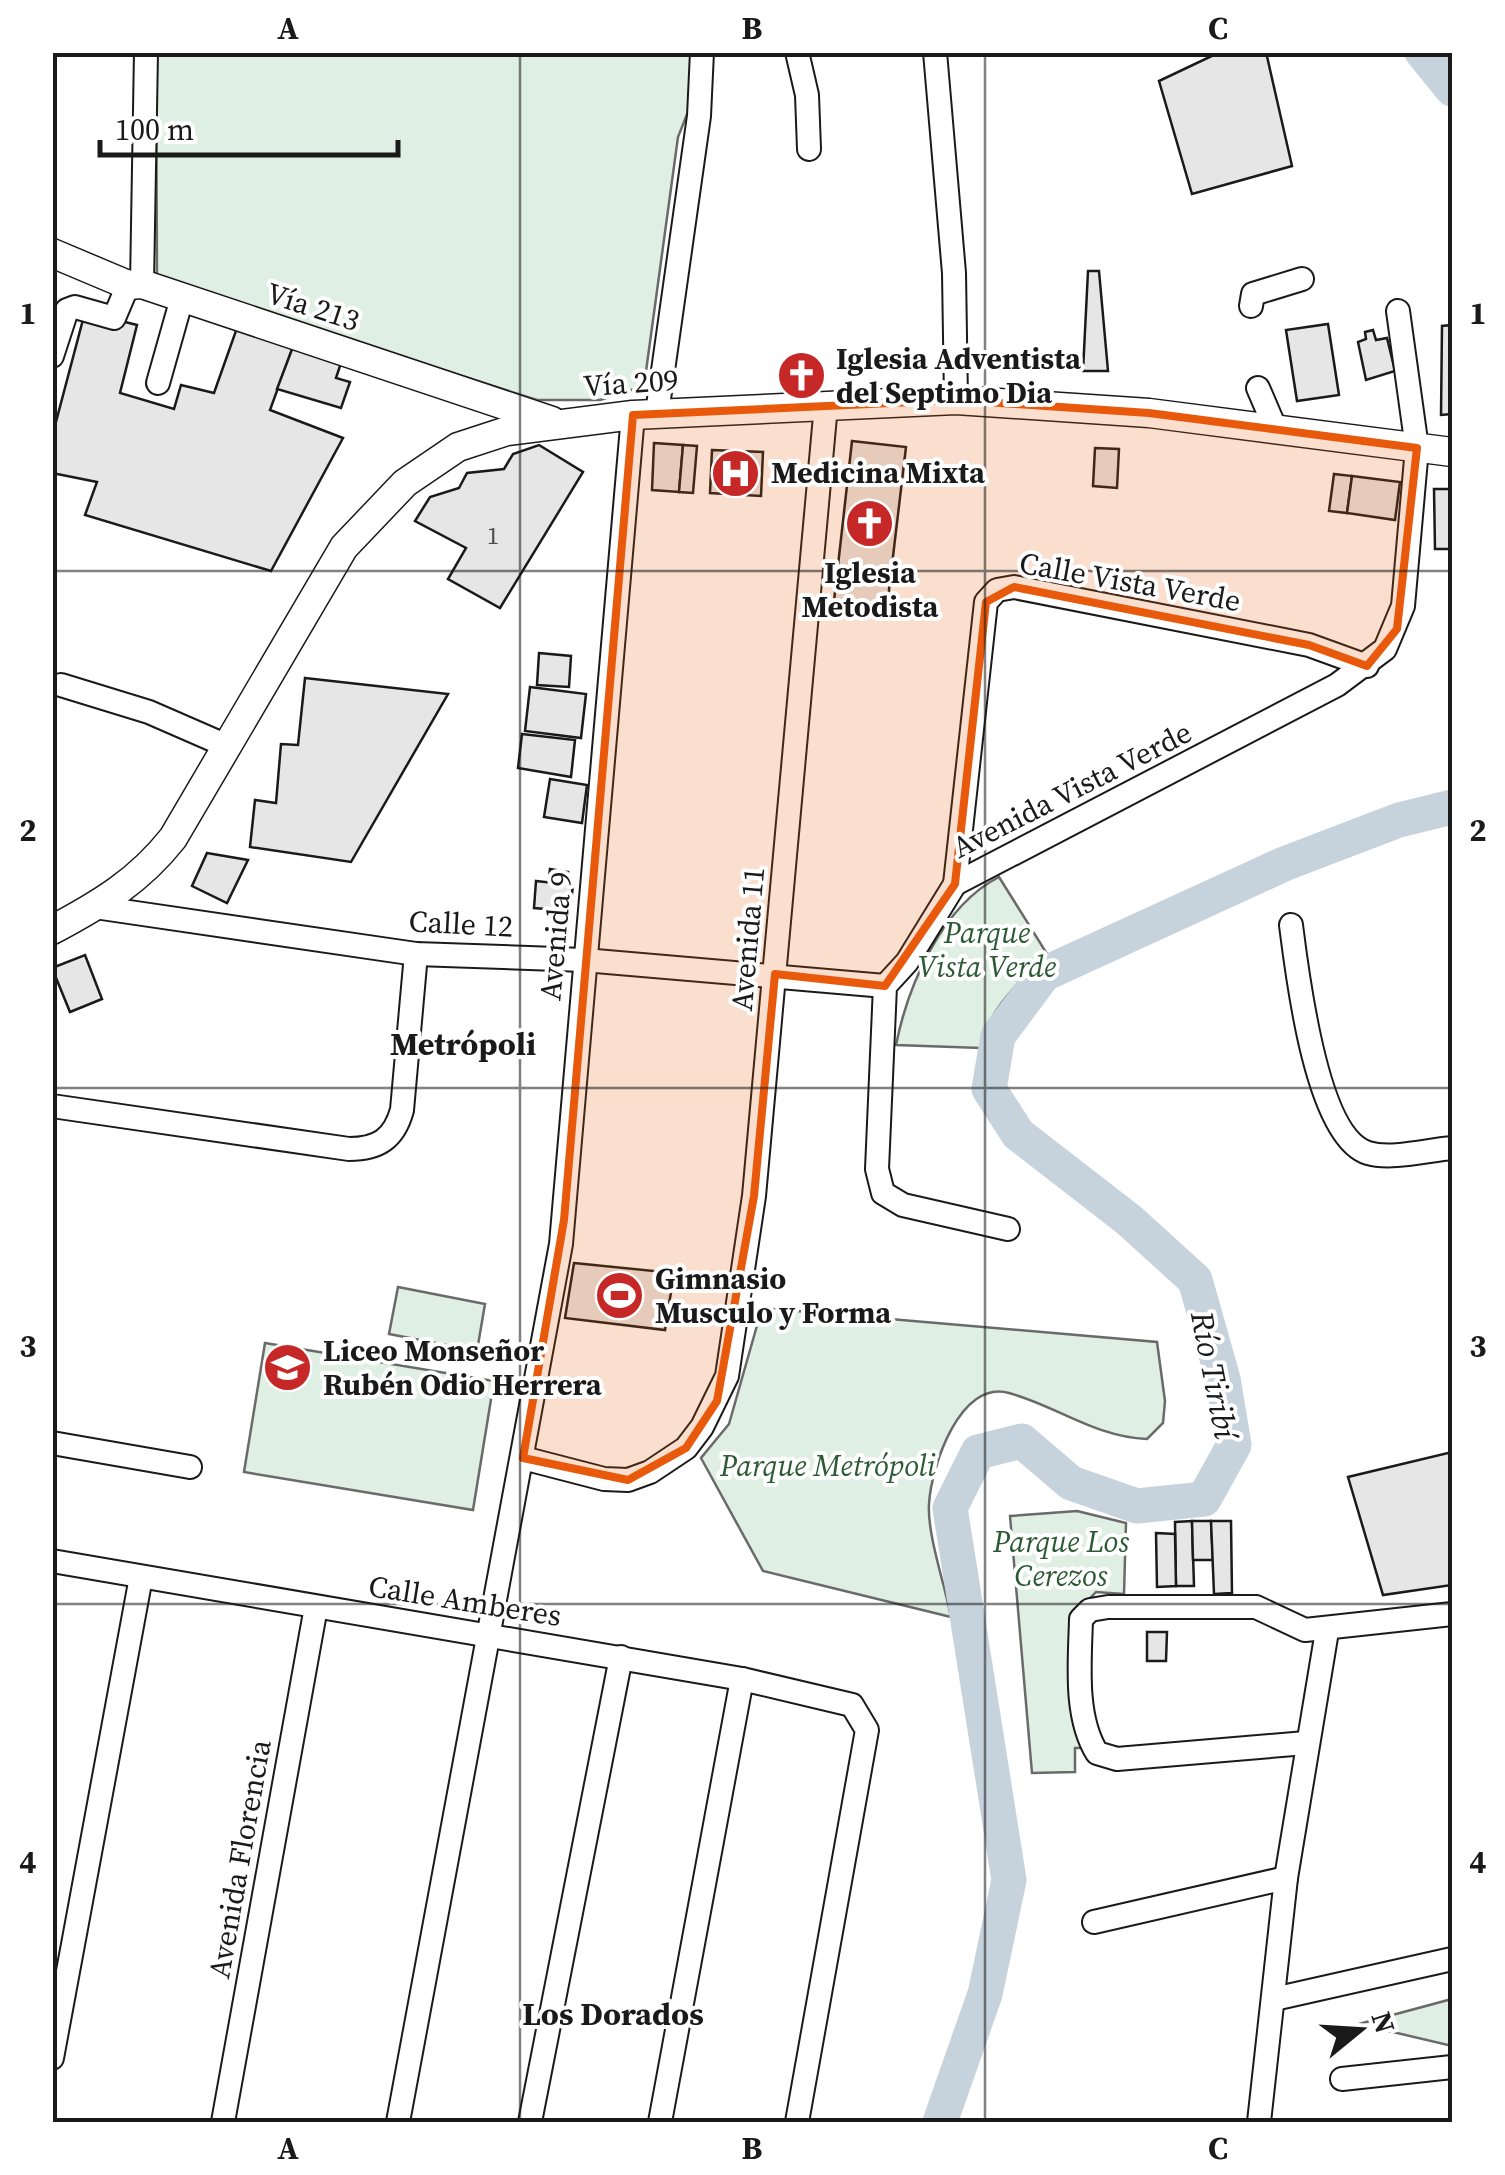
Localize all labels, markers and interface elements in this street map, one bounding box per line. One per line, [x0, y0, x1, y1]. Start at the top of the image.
text: A [277, 6, 299, 50]
text: B [742, 6, 763, 50]
text: C [1208, 6, 1228, 50]
scale bar [100, 95, 398, 157]
text: 100 m [115, 109, 194, 150]
street label: Vía 213 [261, 272, 365, 341]
text: 1 [19, 291, 37, 335]
text: 1 [1469, 291, 1487, 335]
place label: Iglesia Adventista del Septimo Dia [836, 338, 1082, 413]
church icon: Iglesia Adventista del Septimo Dia [775, 350, 827, 402]
street label: Vía 209 [582, 359, 680, 406]
hospital icon: Medicina Mixta [710, 447, 762, 499]
place label: Medicina Mixta [771, 452, 986, 493]
church icon: Iglesia Metodista [844, 498, 896, 550]
house number: 1 [487, 518, 499, 552]
street label: Calle Vista Verde [1016, 542, 1244, 621]
place label: Iglesia Metodista [801, 552, 940, 627]
street label: Avenida Vista Verde [945, 711, 1199, 868]
text: 2 [19, 808, 37, 852]
text: 2 [1469, 808, 1487, 852]
street label: Avenida 11 [721, 865, 774, 1013]
street label: Avenida 9 [529, 870, 582, 1002]
street label: Calle 12 [408, 900, 514, 947]
park label: Parque Vista Verde [918, 912, 1056, 987]
district label: Metrópoli [390, 1022, 536, 1066]
place label: Gimnasio Musculo y Forma [655, 1258, 892, 1333]
sports icon: Gimnasio Musculo y Forma [594, 1270, 646, 1322]
water label: Río Tiribí [1180, 1306, 1248, 1445]
text: 3 [19, 1324, 37, 1368]
text: 3 [1469, 1324, 1487, 1368]
place label: Liceo Monseñor Rubén Odio Herrera [323, 1330, 603, 1405]
school or university icon: Liceo Monseñor Rubén Odio Herrera [262, 1342, 314, 1394]
park label: Parque Metrópoli [719, 1445, 936, 1486]
park label: Parque Los Cerezos [992, 1521, 1129, 1596]
street label: Calle Amberes [366, 1565, 564, 1636]
street label: Avenida Florencia [198, 1736, 281, 1981]
text: 4 [19, 1840, 37, 1884]
text: 4 [1469, 1840, 1487, 1884]
north arrow [1310, 1980, 1410, 2080]
district label: Los Dorados [522, 1992, 704, 2036]
text: N [1363, 2007, 1405, 2038]
text: A [277, 2126, 299, 2170]
text: B [742, 2126, 763, 2170]
text: C [1208, 2126, 1228, 2170]

